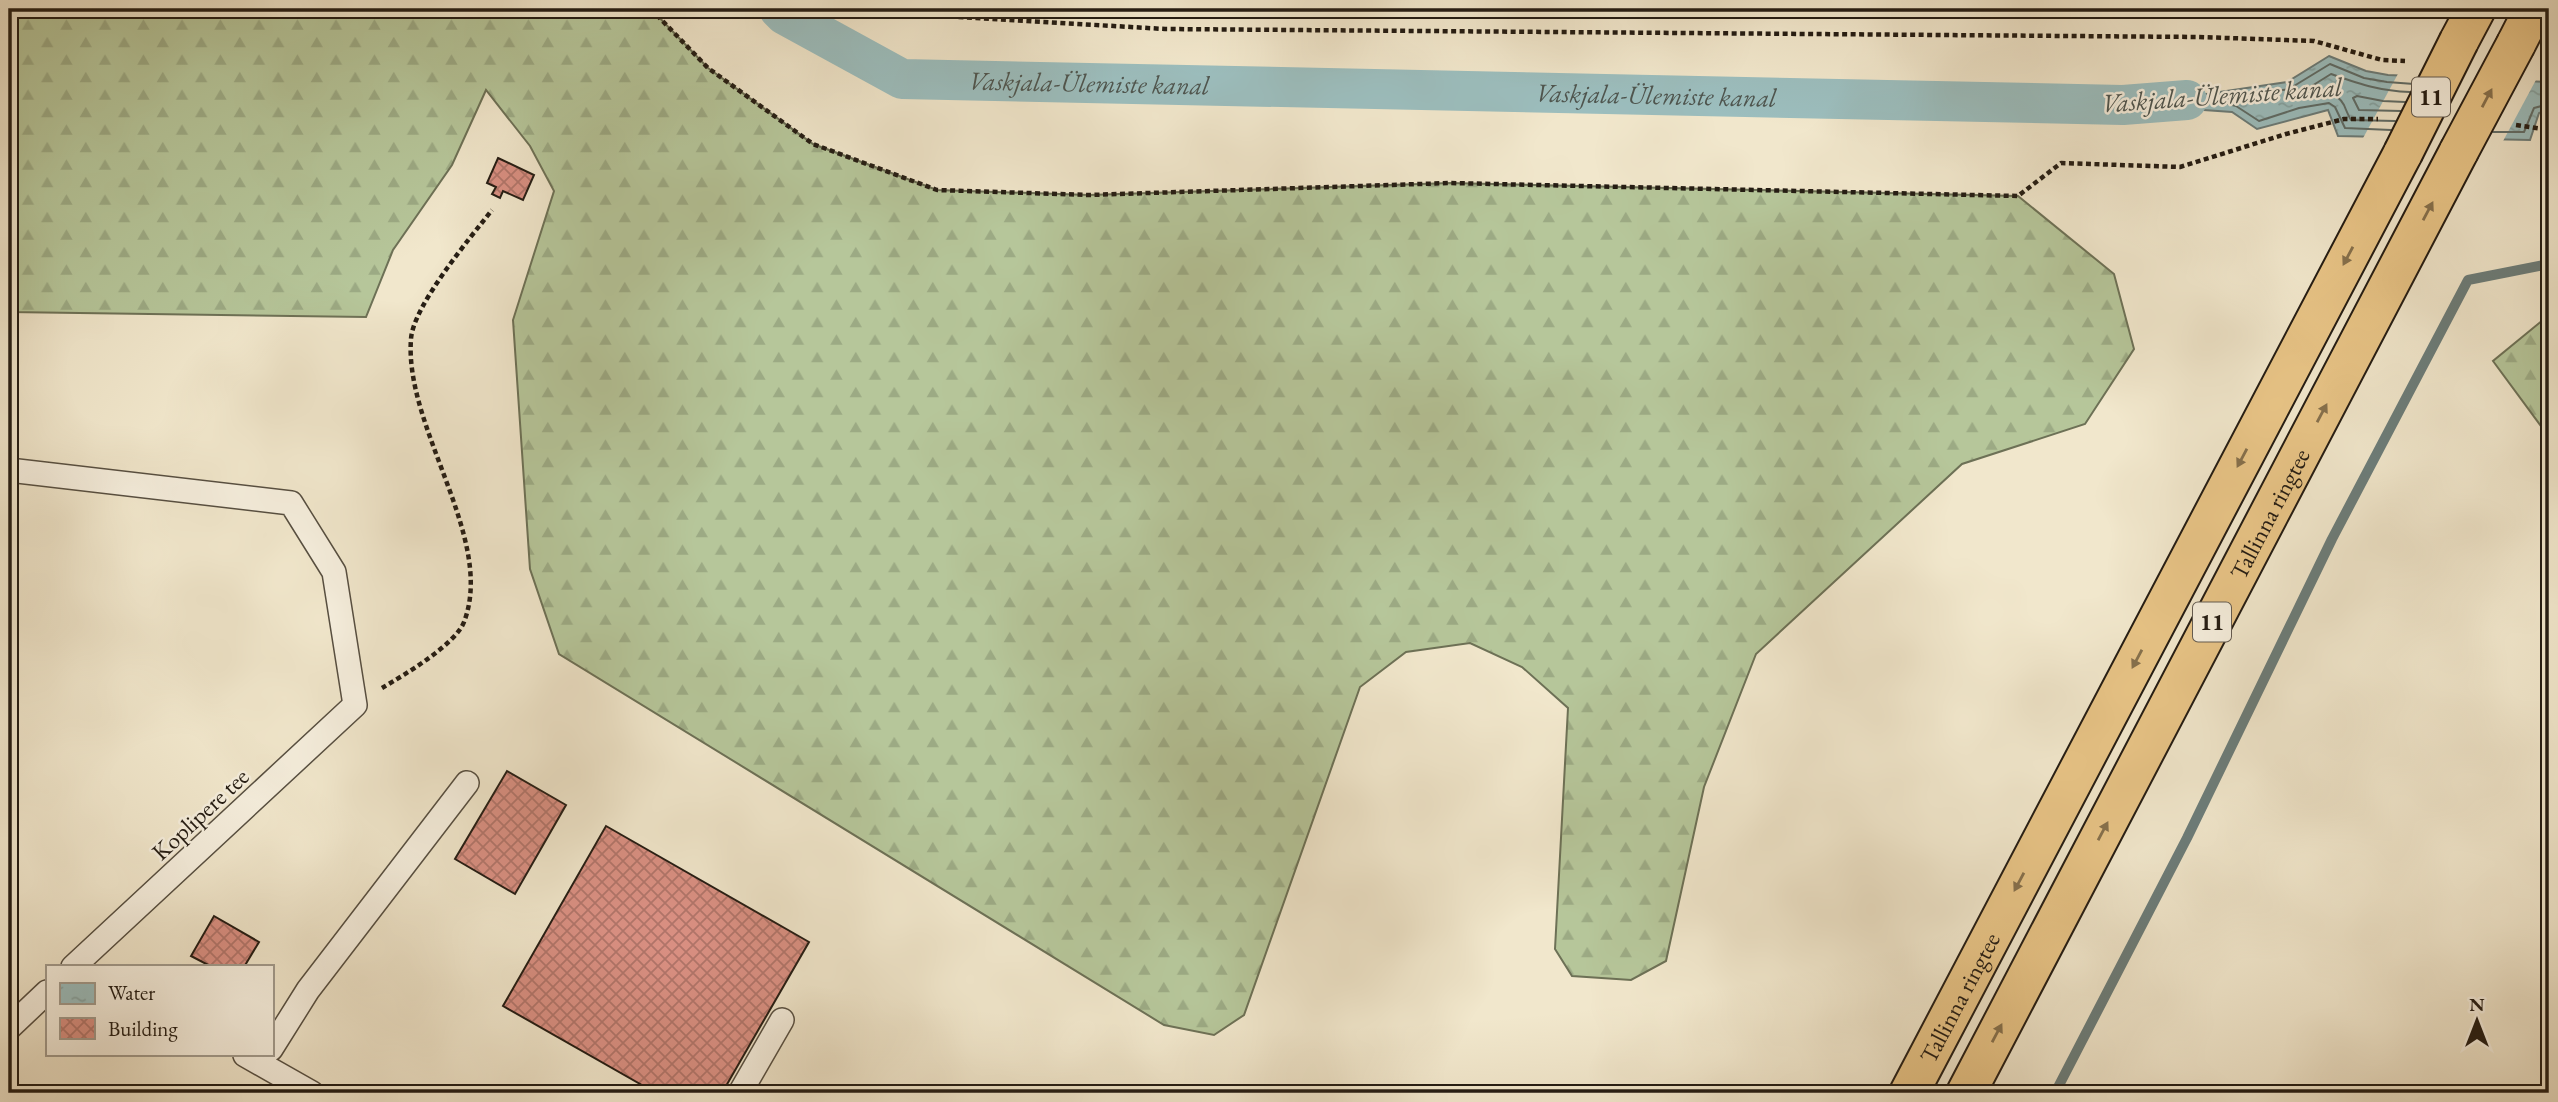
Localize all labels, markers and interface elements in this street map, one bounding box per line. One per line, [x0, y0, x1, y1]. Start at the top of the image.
water label: Vaskjala-Ülemiste kanal [968, 63, 1210, 103]
water label: Vaskjala-Ülemiste kanal [2101, 70, 2344, 120]
water label: Vaskjala-Ülemiste kanal [1535, 75, 1777, 115]
road number: 11 [2412, 78, 2450, 116]
one-way arrow [2481, 87, 2493, 107]
one-way arrow [2422, 201, 2433, 221]
one-way arrow [2343, 247, 2355, 267]
one-way arrow [2316, 403, 2328, 423]
street label: Tallinna ringtee [2222, 443, 2316, 584]
one-way arrow [2237, 448, 2248, 468]
road number: 11 [2193, 602, 2231, 642]
one-way arrow [2131, 649, 2142, 669]
street label: Koplipere tee [145, 761, 255, 867]
one-way arrow [2097, 821, 2109, 841]
one-way arrow [2014, 872, 2025, 892]
street label: Tallinna ringtee [1912, 927, 2006, 1068]
legend [46, 965, 273, 1056]
text: Water [108, 979, 155, 1006]
north arrow [2442, 986, 2512, 1056]
text: N [2469, 992, 2485, 1017]
text: Building [108, 1015, 178, 1042]
one-way arrow [1992, 1023, 2003, 1043]

